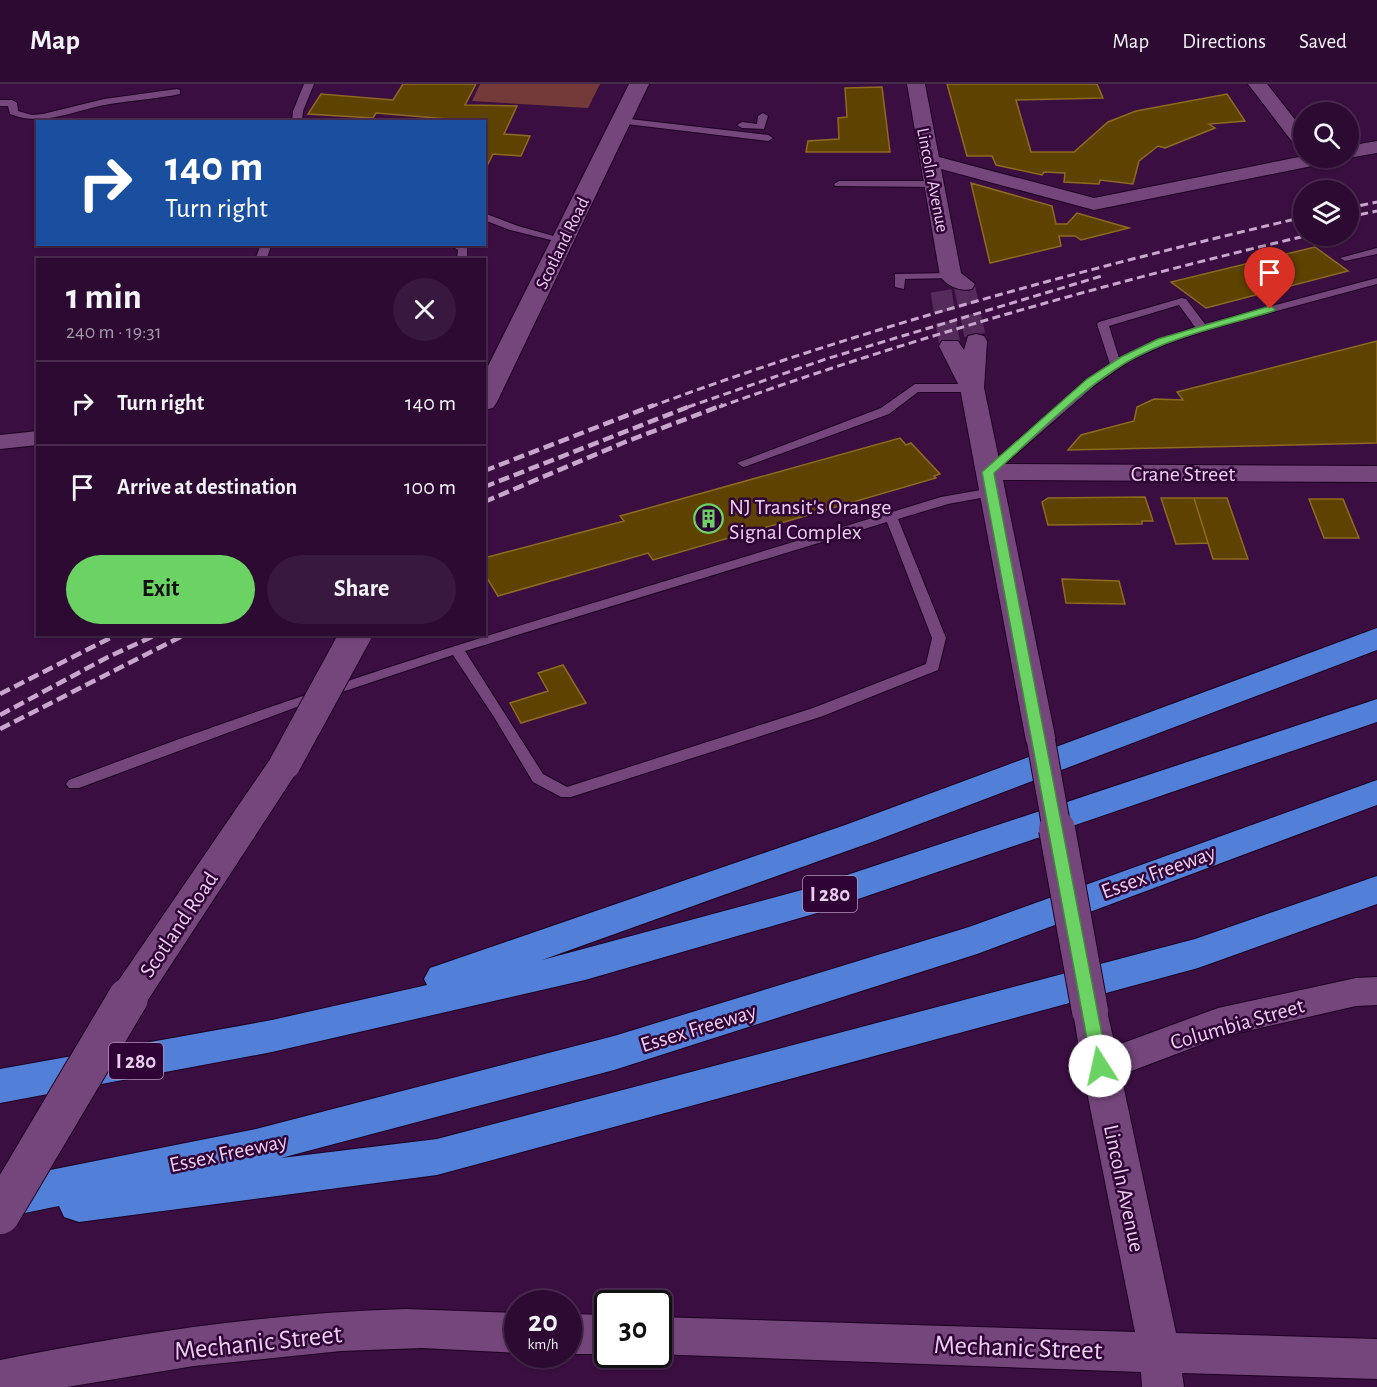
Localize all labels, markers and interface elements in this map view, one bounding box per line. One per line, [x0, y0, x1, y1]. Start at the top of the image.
text: Map [30, 27, 80, 55]
text: Map [1113, 31, 1149, 52]
text: Directions [1182, 31, 1266, 52]
text: Saved [1299, 31, 1347, 52]
map controls [1293, 102, 1359, 246]
button: search [1293, 102, 1359, 168]
street label: Lincoln Avenue [913, 126, 951, 234]
icon: right [66, 144, 144, 222]
text: 140 m [165, 146, 263, 188]
button: layers [1293, 180, 1359, 246]
text: Turn right [165, 195, 268, 222]
street label: Scotland Road [533, 195, 593, 292]
pin [1244, 247, 1295, 309]
icon: arrive [1253, 256, 1286, 289]
button: close [393, 278, 456, 341]
text: 1 min [66, 279, 142, 315]
text: 240 m · 19:31 [66, 322, 162, 342]
icon: right [66, 387, 99, 420]
text: Turn right [117, 392, 204, 414]
text: 140 m [405, 392, 456, 414]
street label: Crane Street [1131, 463, 1235, 485]
icon: arrive [66, 471, 99, 504]
text: Arrive at destination [117, 476, 297, 498]
text: 100 m [404, 476, 456, 498]
place label: NJ Transit's Orange Signal Complex [729, 496, 891, 543]
building icon: NJ Transit's Orange Signal Complex [692, 503, 724, 535]
button: Exit [66, 555, 255, 624]
button: Share [267, 555, 456, 624]
street label: Essex Freeway [1098, 841, 1219, 903]
street label: Scotland Road [136, 868, 222, 981]
road number: I 280 [803, 876, 857, 912]
street label: Columbia Street [1168, 994, 1307, 1054]
street label: Essex Freeway [638, 1000, 760, 1056]
position arrow [1068, 1034, 1132, 1098]
road number: I 280 [109, 1043, 163, 1079]
street label: Lincoln Avenue [1100, 1123, 1148, 1254]
street label: Essex Freeway [167, 1130, 290, 1176]
speed limit sign: 30 [594, 1290, 672, 1368]
text: 20 [528, 1307, 558, 1337]
street label: Mechanic Street [173, 1320, 344, 1365]
street label: Mechanic Street [933, 1331, 1103, 1364]
text: km/h [528, 1337, 558, 1352]

